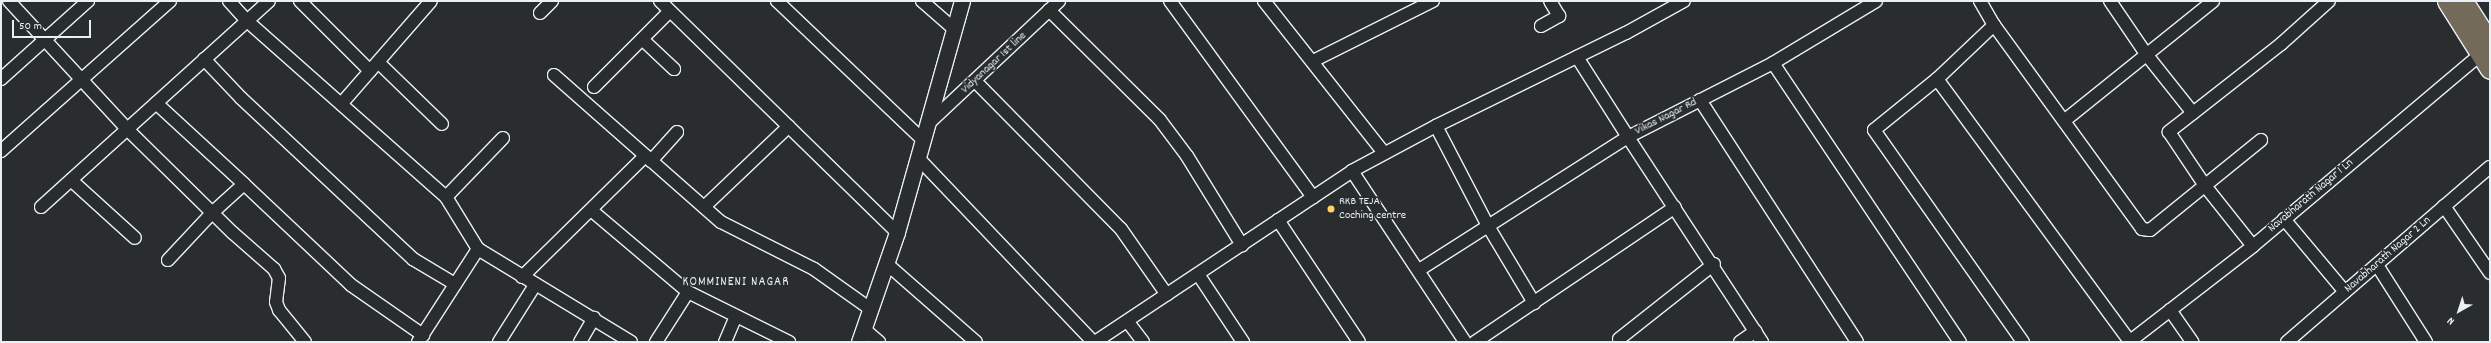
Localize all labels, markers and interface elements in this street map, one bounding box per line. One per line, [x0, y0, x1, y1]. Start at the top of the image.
scale bar [14, 12, 93, 38]
text: 50 m [19, 18, 42, 35]
street label: Vidyanagar 1st line [958, 29, 1030, 97]
street label: Vikas Nagar Rd [1633, 95, 1699, 139]
street label: Navabharath Nagar 1 Ln [2265, 156, 2357, 236]
place label: RKB TEJA Coching centre [1339, 195, 1406, 223]
marker: RKB TEJA Coching centre [1326, 204, 1336, 214]
street label: Navabharath Nagar 2 Ln [2342, 214, 2434, 296]
district label: KOMMINENI NAGAR [682, 275, 790, 291]
north arrow [2439, 291, 2479, 331]
text: N [2444, 312, 2459, 328]

